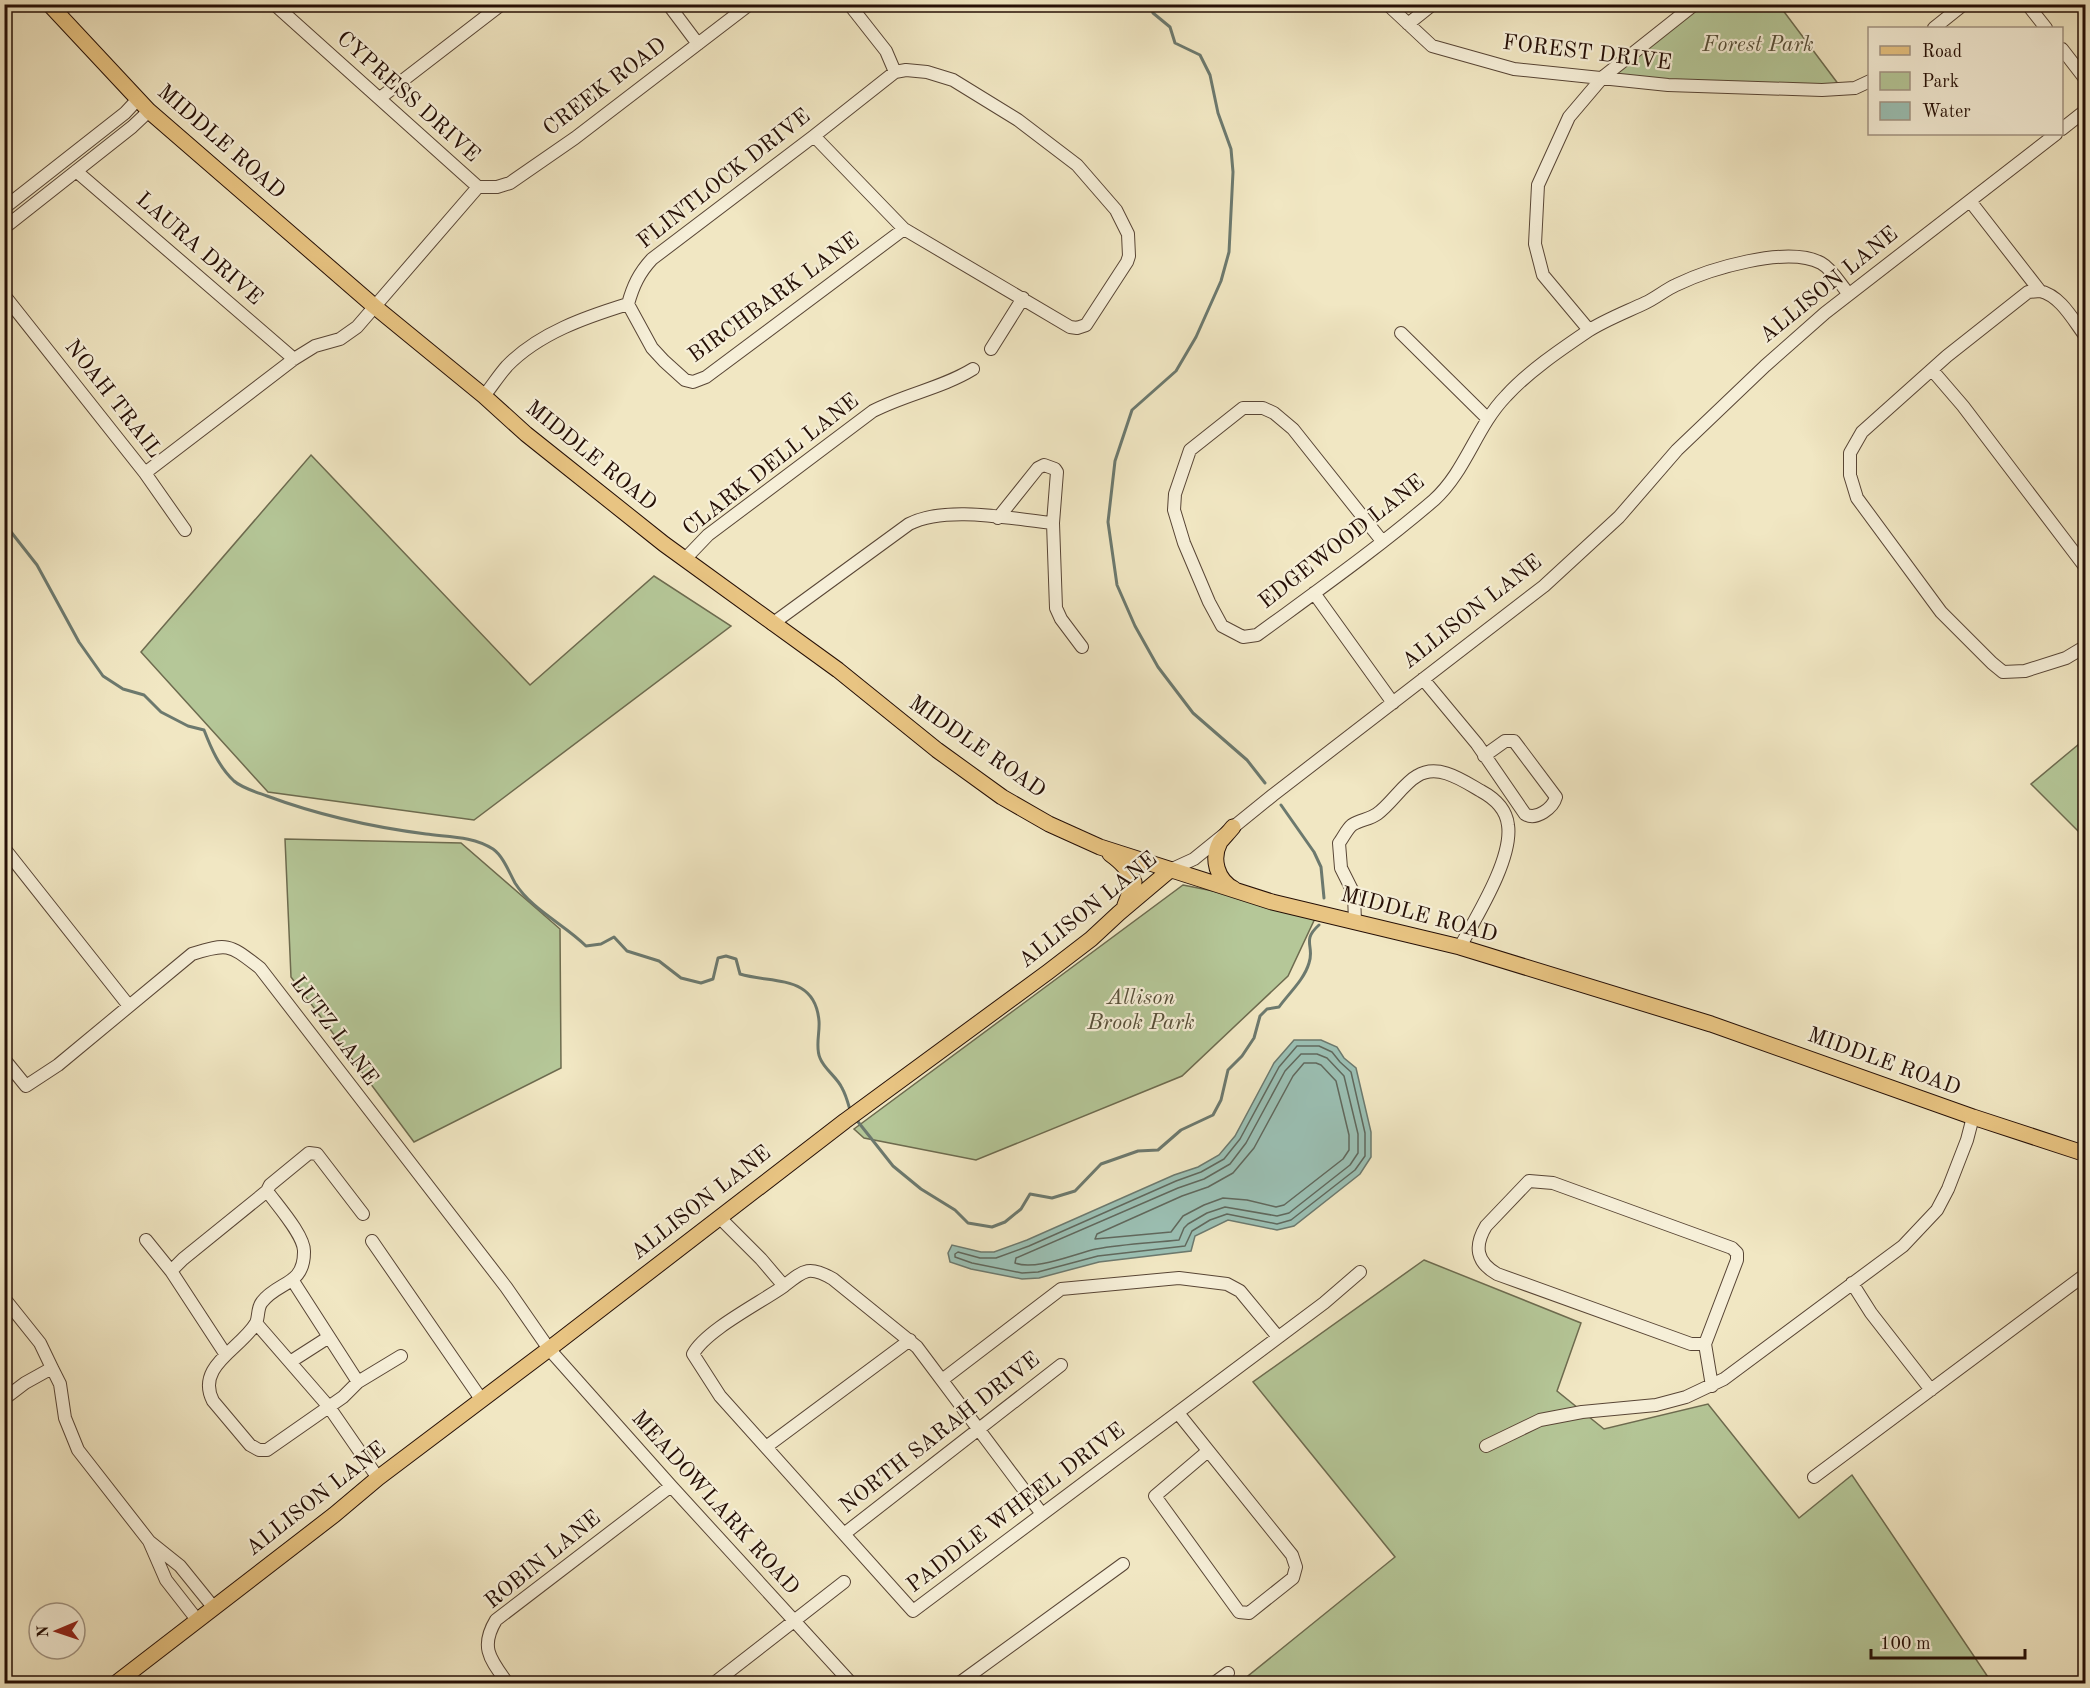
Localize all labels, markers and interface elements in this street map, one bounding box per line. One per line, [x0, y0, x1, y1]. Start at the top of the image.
street label: CYPRESS DRIVE [332, 27, 484, 167]
legend [1868, 27, 2063, 135]
street label: FOREST DRIVE [1501, 32, 1673, 74]
street label: CREEK ROAD [539, 34, 671, 140]
park label: Forest Park [1701, 34, 1814, 56]
text: Road [1922, 43, 1962, 61]
text: Park [1922, 73, 1959, 91]
street label: MIDDLE ROAD [153, 81, 289, 203]
text: Water [1922, 103, 1971, 121]
street label: FLINTLOCK DRIVE [634, 105, 814, 253]
street label: LAURA DRIVE [132, 188, 266, 310]
street label: ALLISON LANE [1756, 223, 1902, 347]
street label: BIRCHBARK LANE [685, 229, 863, 367]
street label: NOAH TRAIL [60, 336, 166, 462]
street label: CLARK DELL LANE [679, 390, 863, 540]
street label: MIDDLE ROAD [521, 397, 661, 515]
street label: EDGEWOOD LANE [1255, 471, 1429, 613]
street label: ALLISON LANE [1398, 551, 1546, 673]
street label: MIDDLE ROAD [905, 692, 1049, 802]
street label: ALLISON LANE [1015, 848, 1161, 972]
street label: MIDDLE ROAD [1338, 883, 1500, 947]
street label: LUTZ LANE [286, 972, 382, 1090]
park label: Allison Brook Park [1086, 987, 1195, 1034]
street label: MIDDLE ROAD [1804, 1024, 1964, 1100]
street label: ALLISON LANE [627, 1142, 775, 1264]
street label: NORTH SARAH DRIVE [836, 1348, 1044, 1518]
street label: MEADOWLARK ROAD [627, 1407, 803, 1599]
street label: PADDLE WHEEL DRIVE [903, 1419, 1129, 1597]
street label: ALLISON LANE [242, 1438, 390, 1560]
street label: ROBIN LANE [481, 1507, 605, 1613]
north arrow [27, 1601, 87, 1661]
scale bar [1871, 1622, 2026, 1660]
text: N [36, 1624, 52, 1638]
text: 100 m [1880, 1635, 1931, 1653]

